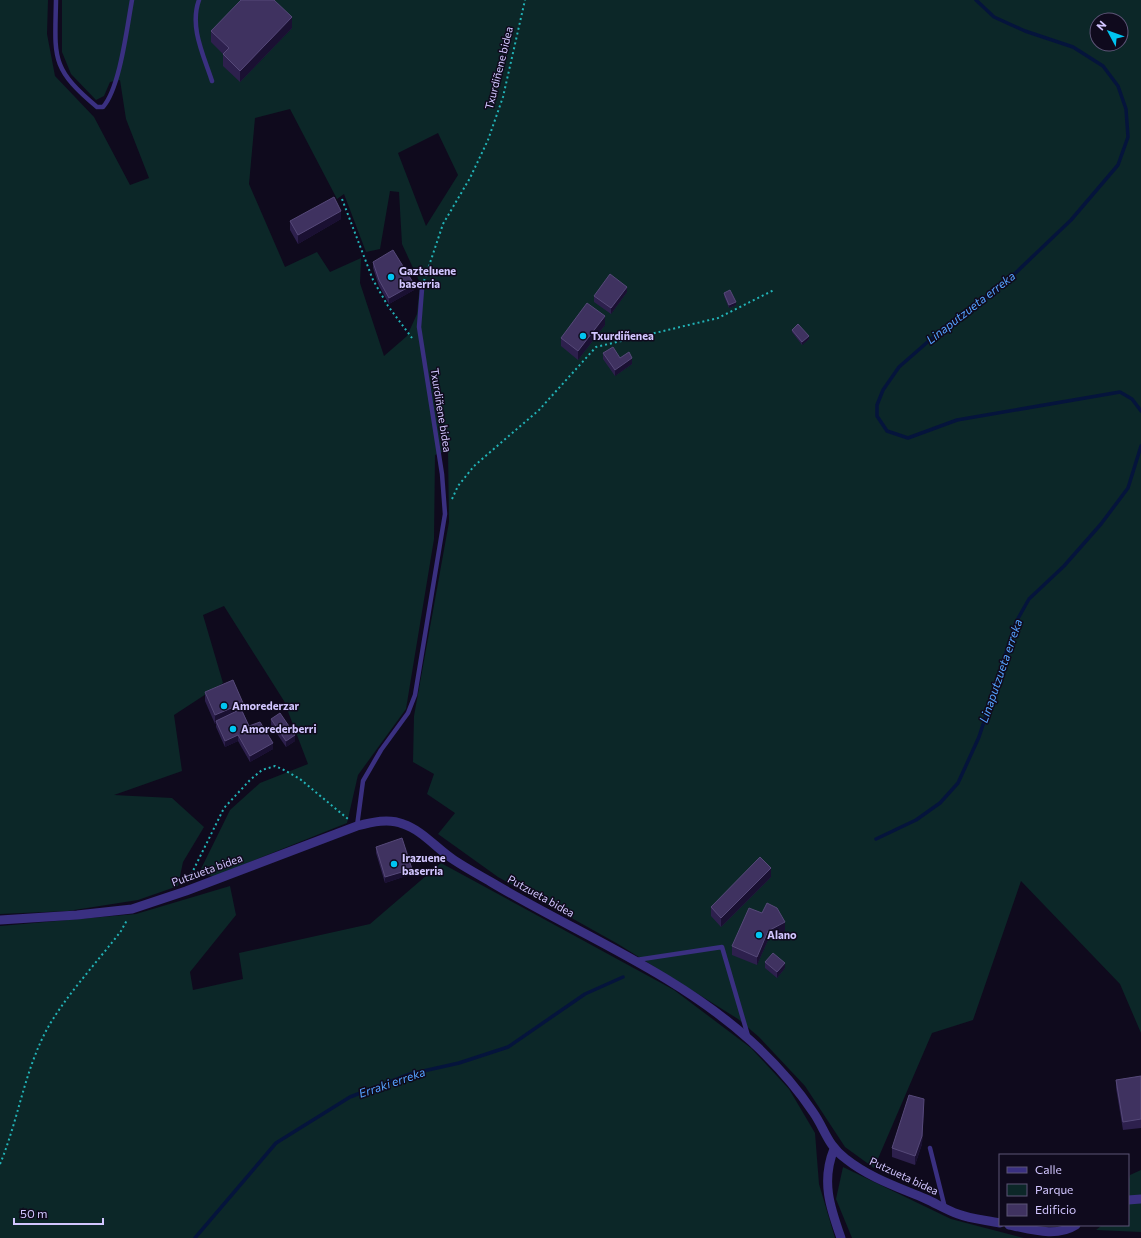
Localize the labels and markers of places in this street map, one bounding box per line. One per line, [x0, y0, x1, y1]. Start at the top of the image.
place label: Gazteluene baserria [399, 264, 456, 290]
marker: Gazteluene baserria [386, 272, 396, 282]
place label: Txurdiñenea [591, 329, 654, 342]
marker: Txurdiñenea [578, 331, 588, 341]
place label: Amorederzar [232, 699, 299, 712]
marker: Amorederzar [219, 701, 229, 711]
place label: Amorederberri [241, 722, 316, 735]
marker: Amorederberri [228, 724, 238, 734]
place label: Irazuene baserria [402, 851, 446, 877]
marker: Irazuene baserria [389, 859, 399, 869]
place label: Alano [767, 928, 797, 941]
marker: Alano [754, 930, 764, 940]

